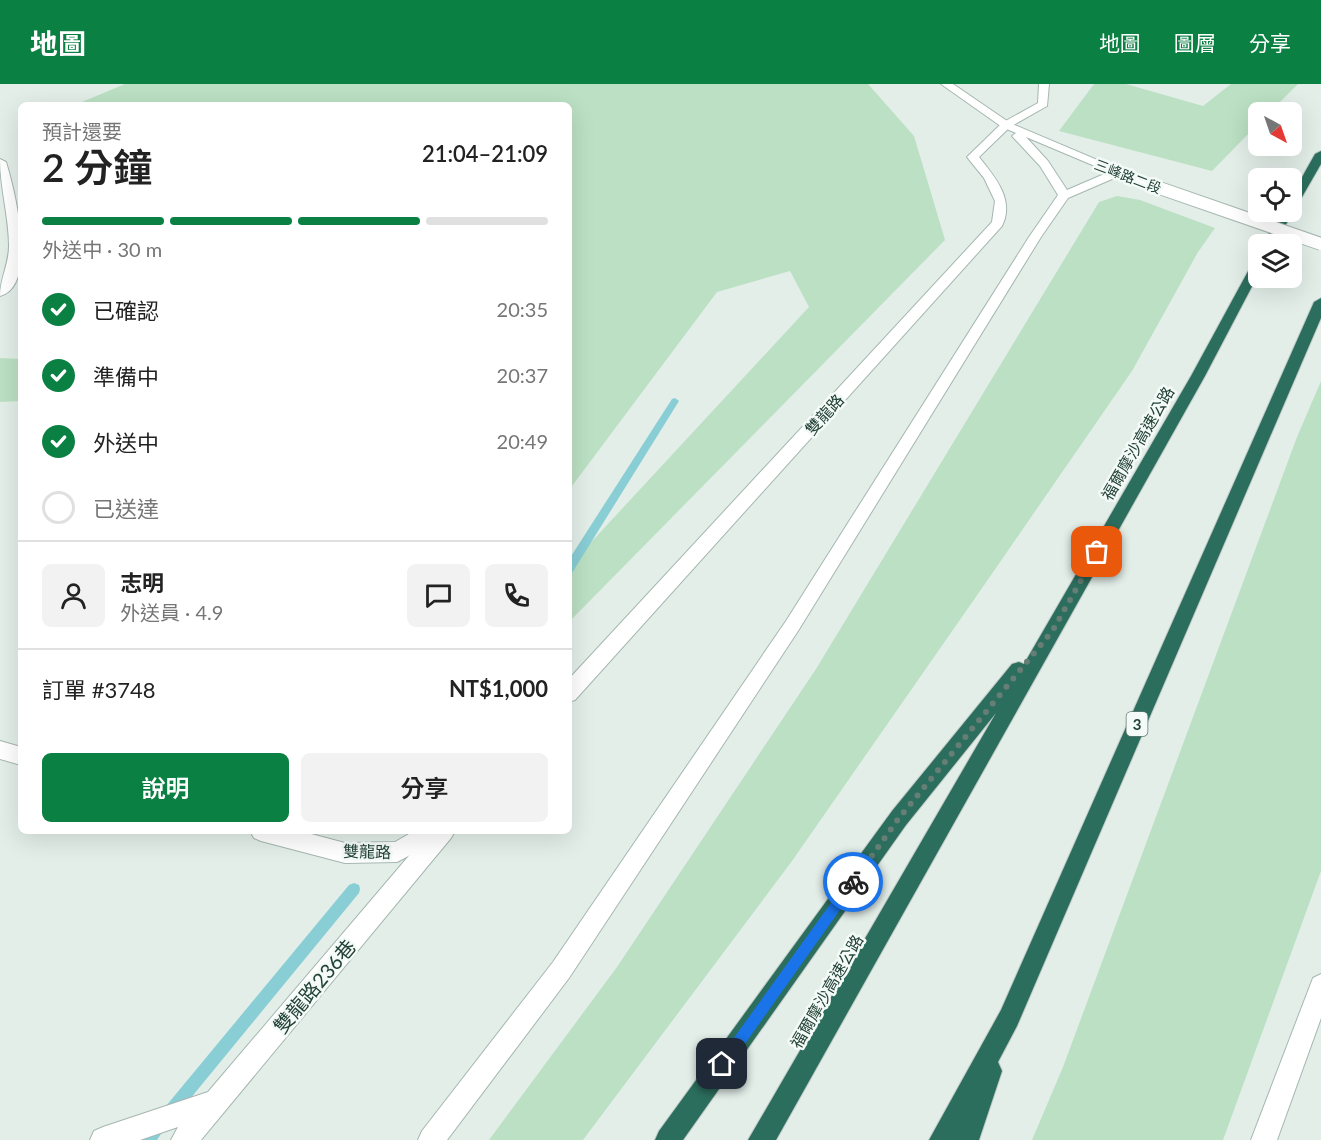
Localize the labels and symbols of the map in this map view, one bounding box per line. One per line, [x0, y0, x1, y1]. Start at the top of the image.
north arrow [1248, 102, 1302, 156]
street label: 三峰路二段 [1092, 156, 1164, 196]
street label: 福爾摩沙高速公路 [1097, 383, 1177, 503]
street label: 雙龍路 [801, 390, 847, 438]
pin [1071, 526, 1122, 577]
road number: 3 [1126, 712, 1148, 736]
street label: 雙龍路 [343, 841, 391, 861]
courier [823, 852, 883, 912]
street label: 福爾摩沙高速公路 [786, 931, 866, 1051]
street label: 雙龍路236巷 [268, 934, 360, 1038]
pin [696, 1038, 747, 1089]

